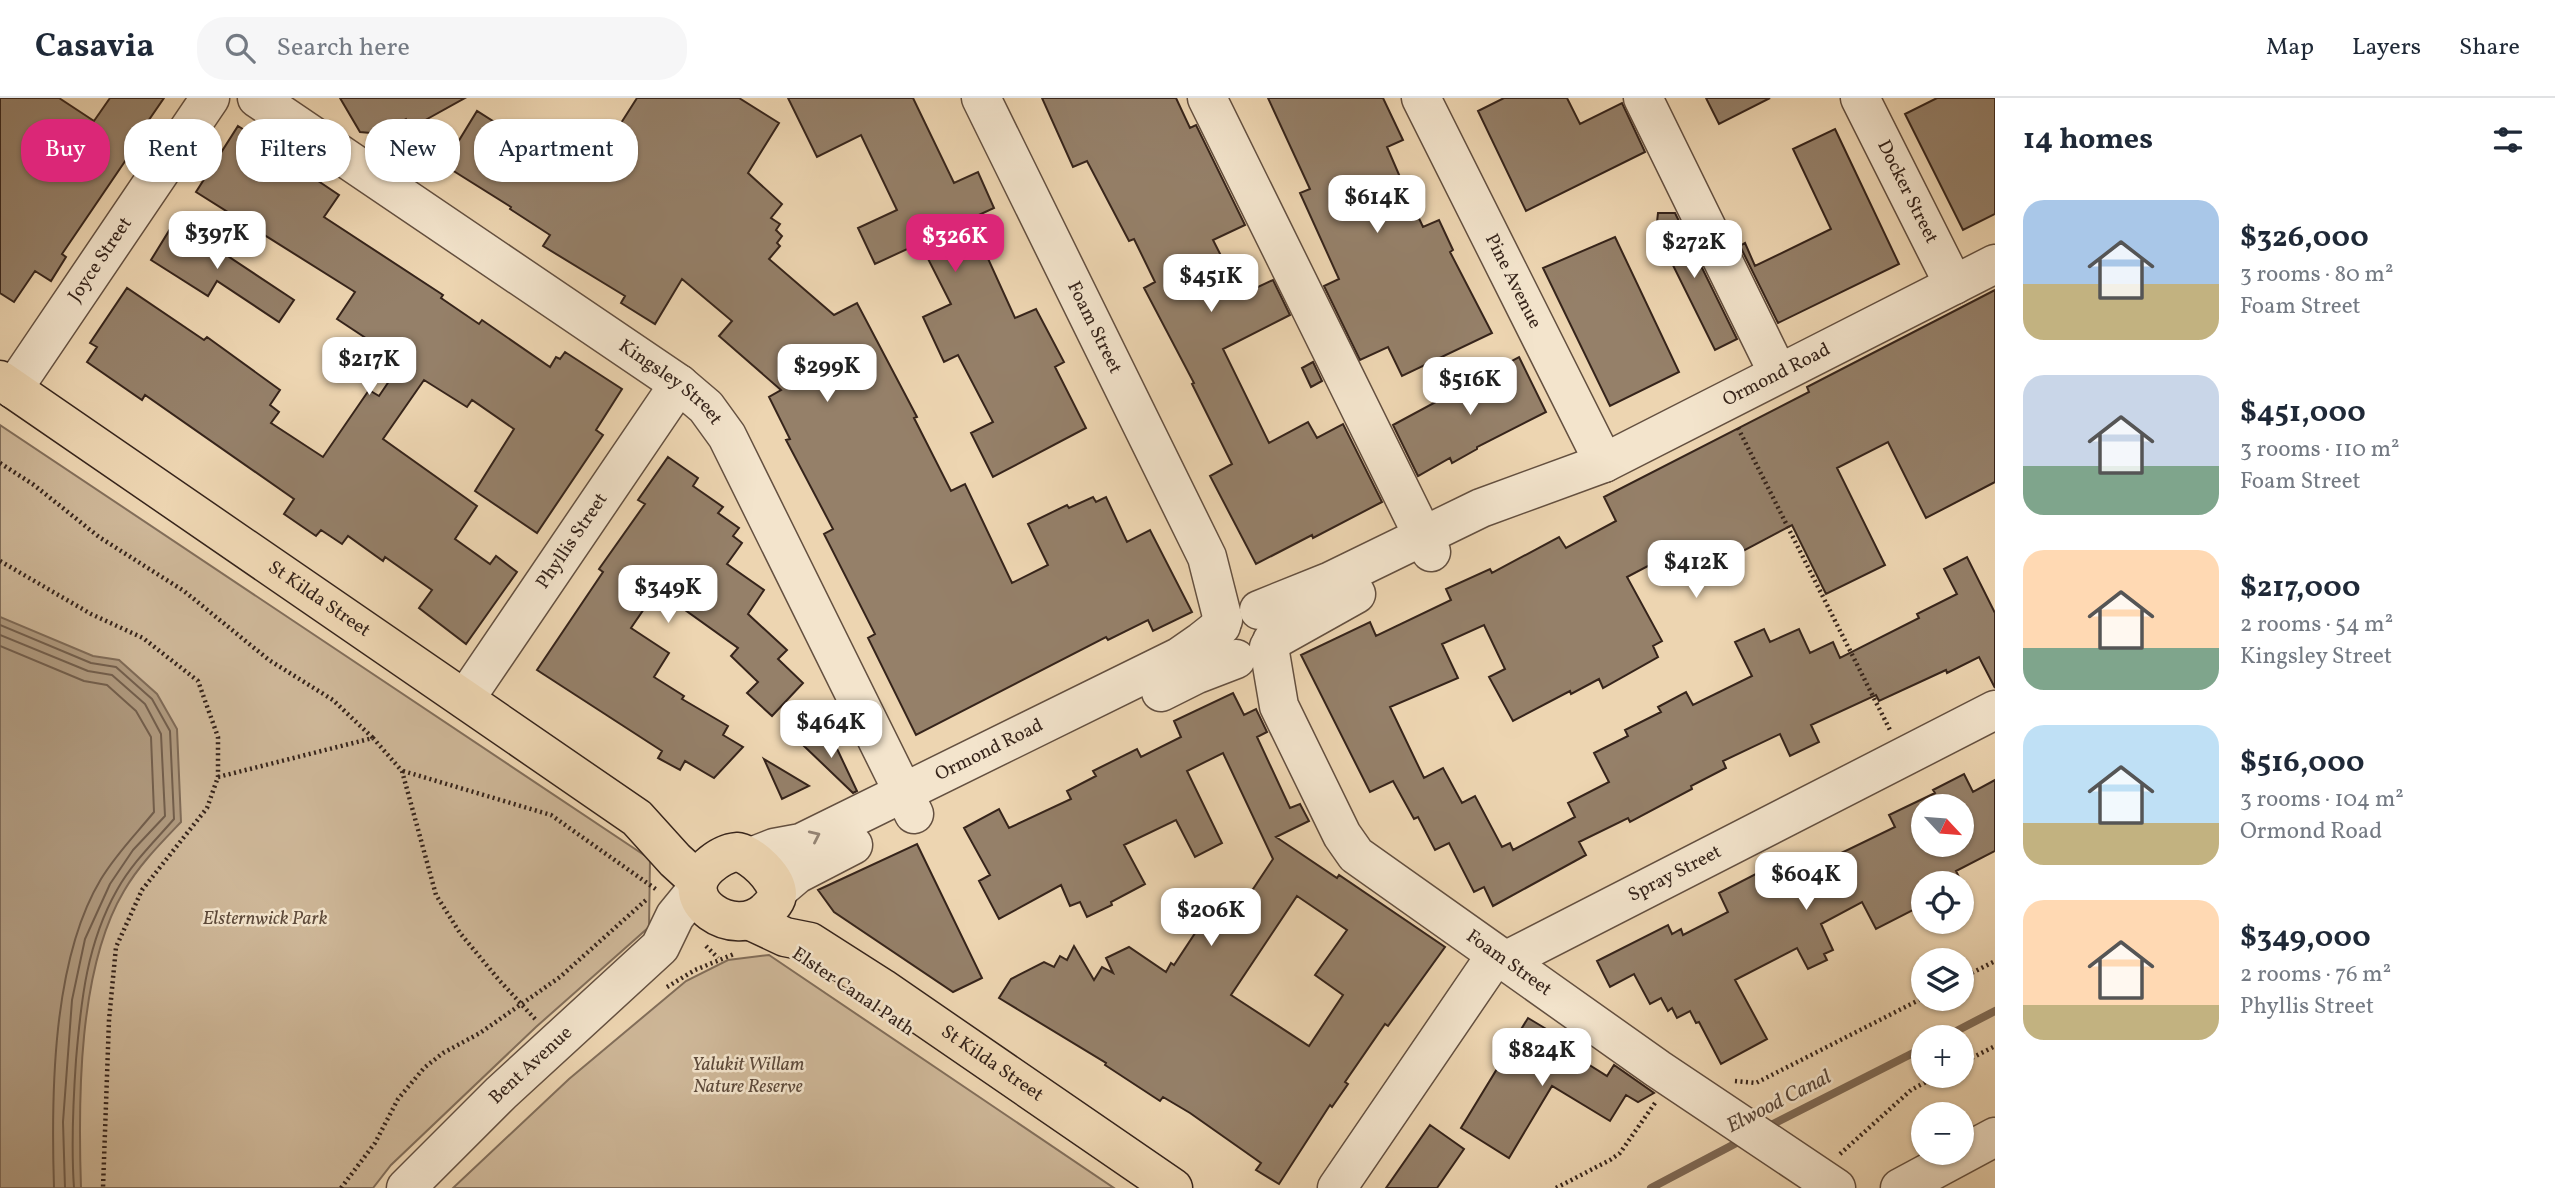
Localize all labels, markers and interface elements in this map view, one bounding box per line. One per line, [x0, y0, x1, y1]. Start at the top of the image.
search box [197, 17, 687, 80]
text: Casavia [35, 25, 155, 71]
icon: search [221, 29, 259, 67]
text: Search here [277, 30, 410, 66]
text: Map [2266, 31, 2314, 65]
text: Layers [2352, 31, 2421, 65]
text: Share [2459, 31, 2520, 65]
chip: Buy [21, 119, 110, 182]
chip: Rent [124, 119, 222, 182]
chip: Filters [236, 119, 351, 182]
chip: New [365, 119, 460, 182]
chip: Apartment [474, 119, 638, 182]
text: 14 homes [2023, 119, 2153, 161]
icon: filters [2489, 121, 2527, 159]
street label: Docker Street [1870, 136, 1944, 248]
pin: $614K [1328, 176, 1426, 235]
text: $614K [1344, 182, 1410, 214]
street label: Joyce Street [62, 212, 139, 307]
pin: $397K [168, 212, 266, 271]
pin: $326K [906, 214, 1004, 274]
text: $326,000 [2240, 217, 2369, 259]
text: $397K [185, 218, 249, 250]
pin: $272K [1645, 220, 1743, 280]
text: $326K [922, 221, 988, 253]
text: $272K [1662, 227, 1726, 259]
icon: home [2079, 228, 2163, 312]
street label: Pine Avenue [1478, 229, 1548, 333]
pin: $451K [1162, 254, 1260, 314]
text: 3 rooms · 80 m² [2240, 259, 2393, 291]
text: $451K [1179, 261, 1243, 293]
street label: Foam Street [1060, 277, 1128, 378]
text: Foam Street [2240, 291, 2361, 323]
street label: Kingsley Street [613, 334, 728, 431]
street label: Ormond Road [1718, 337, 1835, 413]
pin: $217K [320, 338, 418, 397]
text: $217K [338, 344, 400, 376]
pin: $299K [778, 344, 876, 404]
text: $299K [794, 351, 860, 383]
pin: $516K [1421, 358, 1519, 417]
text: $516K [1439, 364, 1501, 396]
text: $451,000 [2240, 392, 2366, 434]
icon: home [2079, 403, 2163, 487]
text: 3 rooms · 110 m² [2240, 434, 2400, 466]
text: Foam Street [2240, 466, 2361, 498]
street label: Phyllis Street [530, 488, 614, 594]
pin: $412K [1647, 540, 1745, 600]
text: $412K [1664, 547, 1728, 579]
street label: St Kilda Street [262, 555, 376, 644]
pin: $349K [619, 566, 717, 625]
text: $217,000 [2240, 567, 2360, 609]
text: $349K [634, 572, 702, 604]
icon: home [2079, 578, 2163, 662]
text: 2 rooms · 54 m² [2240, 609, 2393, 641]
text: Kingsley Street [2240, 641, 2392, 673]
pin: $464K [782, 700, 880, 760]
text: $464K [796, 707, 866, 739]
street label: Ormond Road [931, 713, 1048, 788]
text: $516,000 [2240, 742, 2364, 784]
icon: home [2079, 753, 2163, 837]
text: 3 rooms · 104 m² [2240, 784, 2404, 816]
north arrow [1911, 794, 1974, 858]
map controls [1911, 794, 1974, 1165]
text: Ormond Road [2240, 816, 2382, 848]
one-way arrow [808, 830, 820, 844]
street label: Spray Street [1624, 839, 1726, 909]
pin: $604K [1757, 852, 1855, 912]
text: $604K [1771, 859, 1841, 891]
button: locate [1911, 871, 1974, 934]
pin: $206K [1162, 888, 1260, 948]
text: $206K [1177, 895, 1245, 927]
park label: Elsternwick Park [202, 906, 328, 932]
text: $349,000 [2240, 917, 2371, 959]
street label: Foam Street [1461, 924, 1557, 1003]
icon: home [2079, 928, 2163, 1012]
street label: Elster Canal Path [787, 941, 919, 1043]
button: layers [1911, 948, 1974, 1011]
text: 2 rooms · 76 m² [2240, 959, 2391, 991]
text: Phyllis Street [2240, 991, 2374, 1023]
street label: St Kilda Street [936, 1019, 1049, 1108]
street label: Bent Avenue [483, 1020, 578, 1111]
button: + [1911, 1025, 1974, 1088]
pin: $824K [1493, 1028, 1591, 1088]
text: $824K [1508, 1035, 1576, 1067]
park label: Yalukit Willam Nature Reserve [692, 1052, 804, 1100]
water label: Elwood Canal [1722, 1063, 1836, 1141]
button: − [1911, 1102, 1974, 1165]

